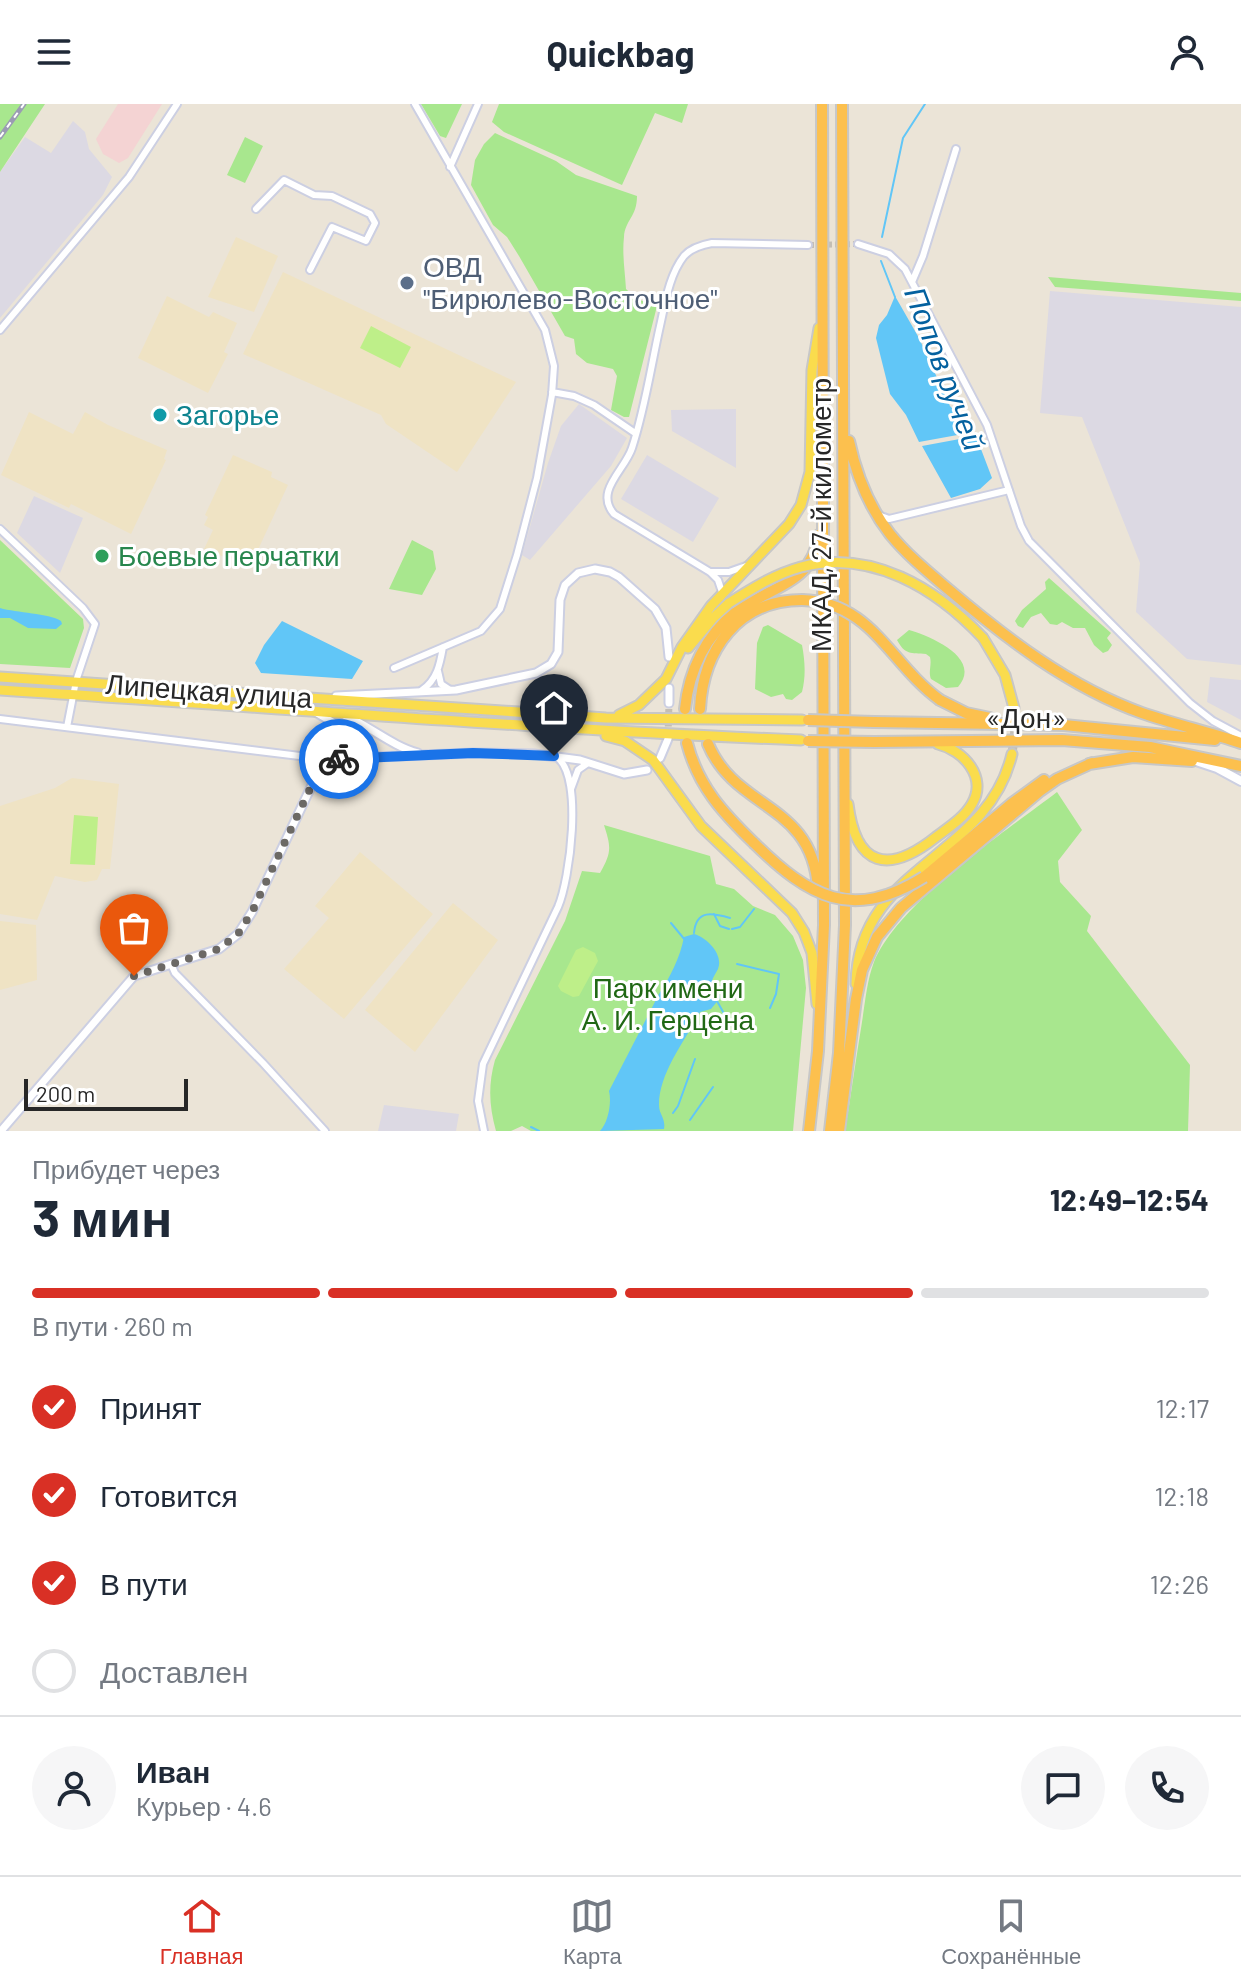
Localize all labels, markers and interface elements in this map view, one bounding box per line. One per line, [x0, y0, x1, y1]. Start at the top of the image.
icon: menu [32, 30, 76, 74]
icon: person [1165, 30, 1209, 74]
text: Quickbag [546, 31, 695, 74]
place label: ОВД "Бирюлево-Восточное" [423, 249, 718, 315]
marker: ОВД "Бирюлево-Восточное" [398, 274, 416, 292]
water label: Попов ручей [898, 281, 994, 456]
street label: МКАД, 27-й километр [803, 378, 837, 652]
place label: Загорье [176, 397, 279, 431]
marker: Загорье [151, 406, 169, 424]
place label: Боевые перчатки [118, 538, 340, 572]
marker: Боевые перчатки [93, 547, 111, 565]
street label: Липецкая улица [105, 666, 314, 714]
pin [520, 674, 588, 756]
icon: home [532, 686, 576, 730]
street label: «Дон» [986, 700, 1066, 734]
courier [299, 719, 379, 799]
icon: bike [317, 737, 361, 781]
pin [100, 894, 168, 976]
icon: bag [112, 906, 156, 950]
park label: Парк имени А. И. Герцена [582, 970, 755, 1036]
scale bar [24, 1075, 188, 1111]
text: 200 m [36, 1080, 95, 1106]
text: Прибудет через [32, 1153, 220, 1184]
text: 12:49–12:54 [1050, 1181, 1209, 1217]
text: 3 мин [32, 1185, 172, 1247]
text: В пути · 260 m [32, 1310, 193, 1341]
icon: check [32, 1385, 76, 1429]
text: Принят [100, 1389, 202, 1425]
text: 12:17 [1156, 1392, 1209, 1423]
icon: check [32, 1473, 76, 1517]
text: Готовится [100, 1477, 238, 1513]
text: 12:18 [1155, 1480, 1209, 1511]
icon: check [32, 1561, 76, 1605]
text: В пути [100, 1565, 188, 1601]
text: 12:26 [1150, 1568, 1209, 1599]
text: Доставлен [100, 1653, 248, 1689]
button: person [32, 1746, 116, 1830]
button: chat [1021, 1746, 1105, 1830]
button: phone [1125, 1746, 1209, 1830]
text: Иван [136, 1753, 210, 1789]
text: Курьер · 4.6 [136, 1790, 272, 1821]
tab: Главная [160, 1894, 243, 1970]
tab: Карта [563, 1894, 622, 1970]
tab: Сохранённые [941, 1894, 1081, 1970]

